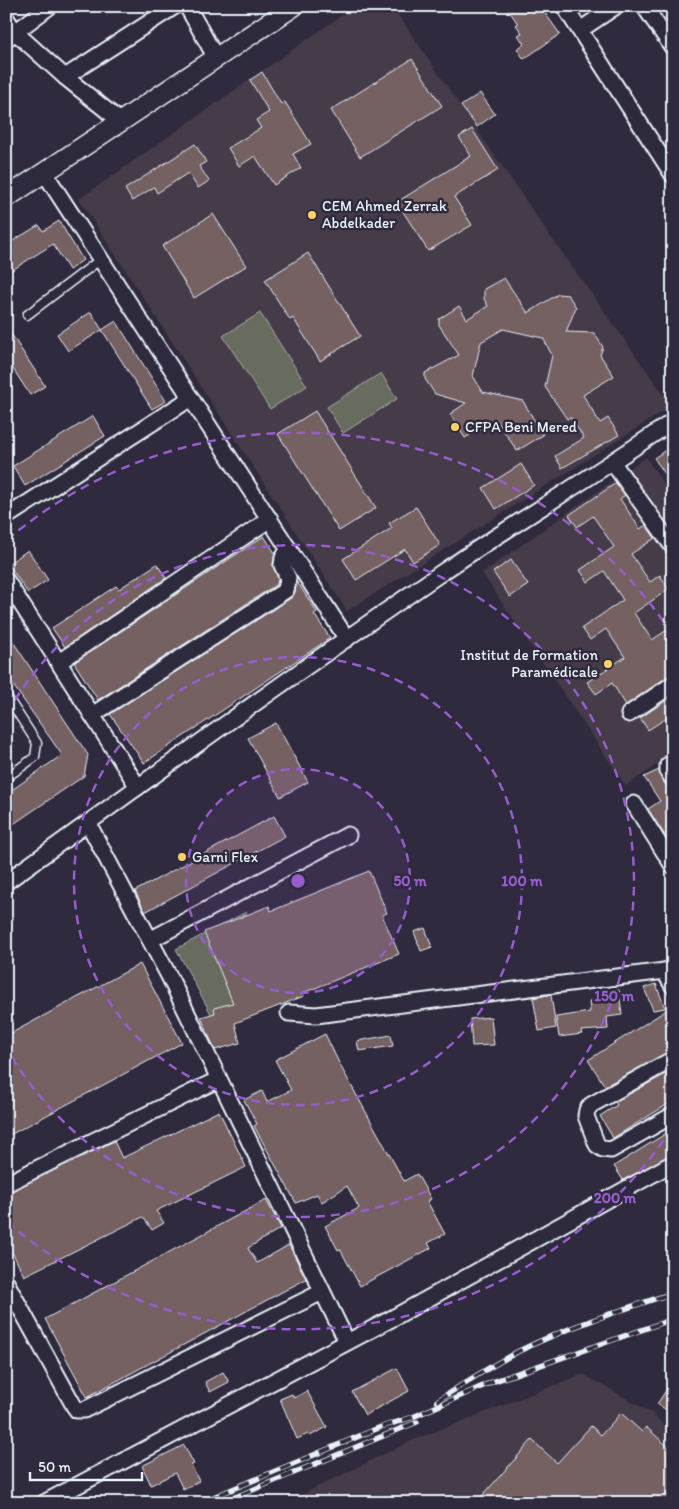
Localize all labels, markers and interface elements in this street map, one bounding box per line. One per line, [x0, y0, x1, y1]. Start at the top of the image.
place label: CEM Ahmed Zerrak Abdelkader [322, 197, 447, 232]
marker: CEM Ahmed Zerrak Abdelkader [306, 209, 318, 221]
place label: CFPA Beni Mered [465, 418, 577, 436]
marker: CFPA Beni Mered [449, 421, 461, 433]
place label: Institut de Formation Paramédicale [460, 646, 599, 681]
marker: Institut de Formation Paramédicale [602, 658, 614, 670]
place label: Garni Flex [192, 848, 259, 866]
marker: Garni Flex [176, 851, 188, 863]
centre of rings [289, 872, 307, 890]
text: 50 m [393, 872, 427, 890]
text: 100 m [501, 872, 543, 890]
text: 150 m [594, 987, 634, 1005]
text: 200 m [594, 1189, 637, 1207]
scale bar [30, 1449, 142, 1481]
text: 50 m [38, 1458, 71, 1476]

